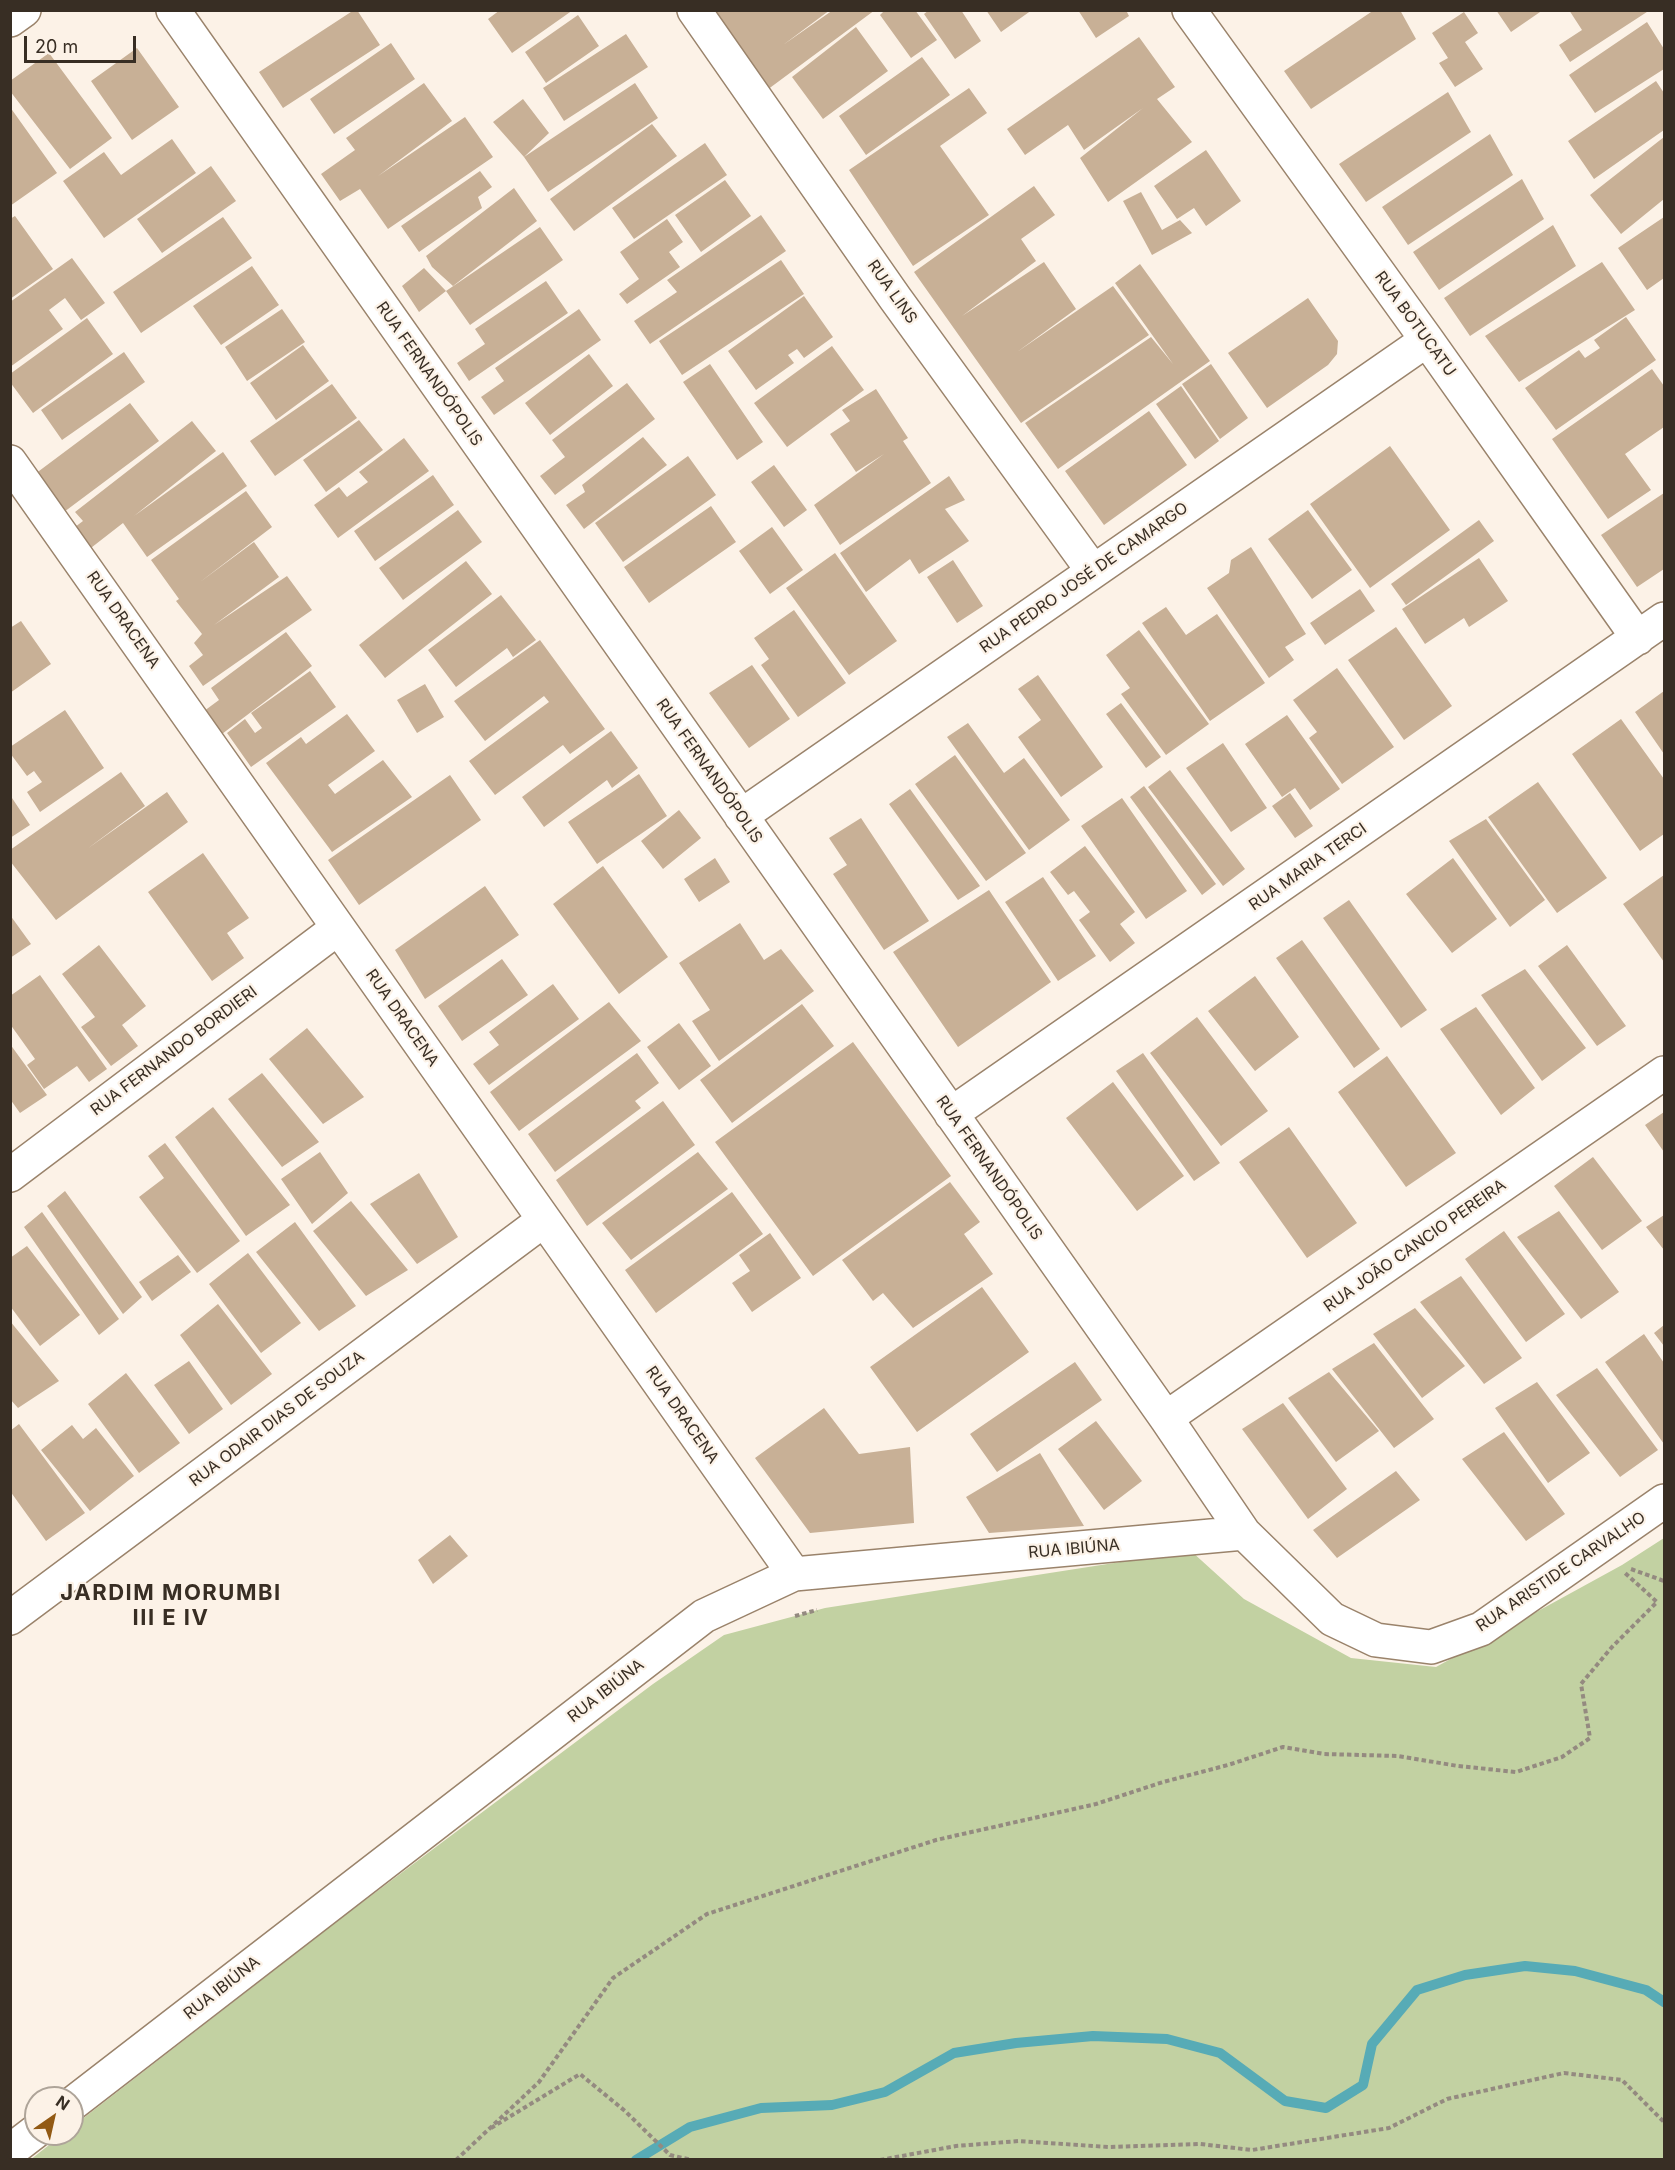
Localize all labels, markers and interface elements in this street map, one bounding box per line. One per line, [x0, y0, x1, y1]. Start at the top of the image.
scale bar [27, 24, 140, 62]
text: 20 m [35, 36, 78, 57]
street label: RUA LINS [863, 257, 921, 327]
street label: RUA BOTUCATU [1370, 268, 1460, 380]
street label: RUA FERNANDÓPOLIS [372, 298, 486, 450]
street label: RUA PEDRO JOSÉ DE CAMARGO [976, 499, 1192, 657]
street label: RUA DRACENA [82, 568, 164, 672]
street label: RUA FERNANDÓPOLIS [652, 695, 766, 847]
street label: RUA MARIA TERCI [1245, 819, 1371, 915]
street label: RUA DRACENA [361, 966, 443, 1070]
street label: RUA FERNANDO BORDIERI [87, 982, 261, 1120]
street label: RUA FERNANDÓPOLIS [932, 1092, 1046, 1244]
street label: RUA JOÃO CANCIO PEREIRA [1320, 1176, 1510, 1316]
street label: RUA ODAIR DIAS DE SOUZA [186, 1347, 368, 1491]
street label: RUA DRACENA [641, 1363, 723, 1467]
street label: RUA ARISTIDE CARVALHO [1473, 1508, 1649, 1636]
street label: RUA IBIÚNA [1028, 1535, 1120, 1563]
district label: JARDIM MORUMBI III E IV [60, 1580, 282, 1632]
street label: RUA IBIÚNA [564, 1655, 648, 1727]
street label: RUA IBIÚNA [180, 1952, 264, 2024]
north arrow [24, 2086, 84, 2146]
text: N [52, 2091, 74, 2114]

